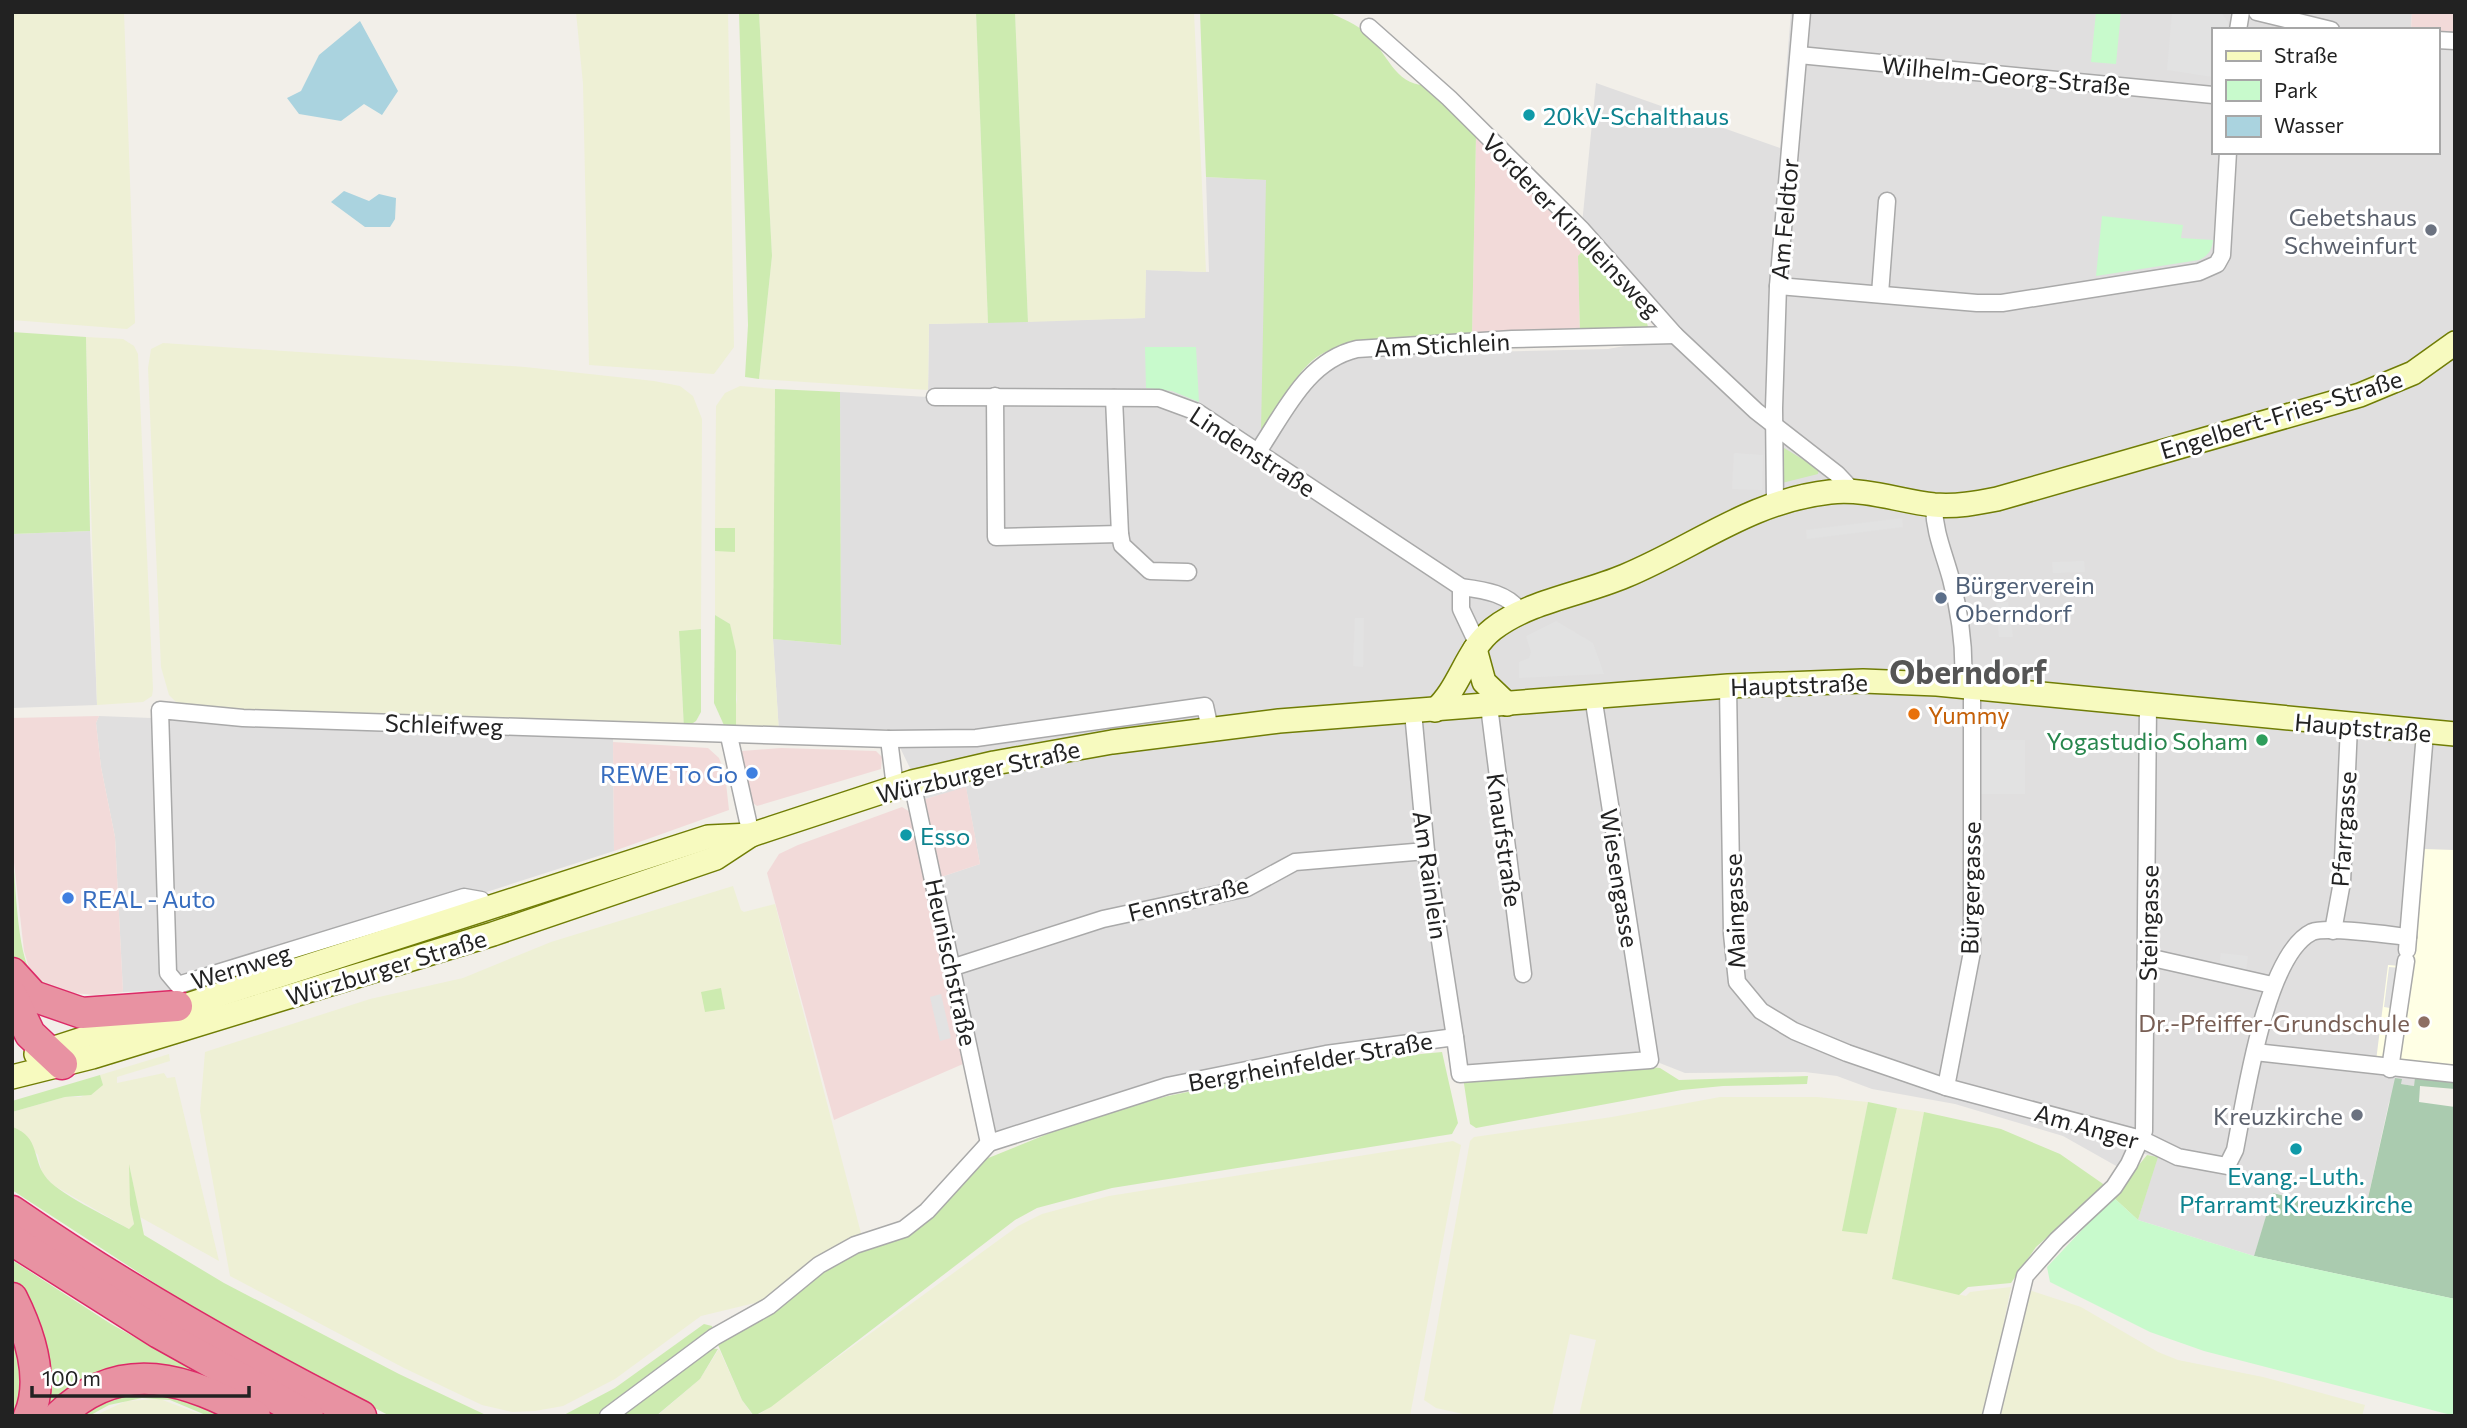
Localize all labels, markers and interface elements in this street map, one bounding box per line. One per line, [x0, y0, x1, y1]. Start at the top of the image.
legend [2212, 28, 2439, 154]
text: Straße [2274, 42, 2338, 67]
street label: Wilhelm-Georg-Straße [1880, 50, 2132, 100]
text: Park [2274, 77, 2318, 102]
place label: 20kV-Schalthaus [1543, 101, 1729, 130]
marker: 20kV-Schalthaus [1521, 107, 1537, 123]
text: Wasser [2274, 112, 2344, 137]
street label: Vorderer Kindleinsweg [1477, 127, 1667, 323]
street label: Am Feldtor [1764, 157, 1804, 281]
place label: Gebetshaus Schweinfurt [2284, 202, 2417, 259]
marker: Gebetshaus Schweinfurt [2423, 222, 2439, 238]
street label: Am Stichlein [1373, 326, 1511, 362]
street label: Engelbert-Fries-Straße [2156, 363, 2406, 465]
street label: Lindenstraße [1185, 400, 1321, 502]
place label: Bürgerverein Oberndorf [1955, 570, 2095, 627]
marker: Bürgerverein Oberndorf [1933, 590, 1949, 606]
district label: Oberndorf [1889, 651, 2048, 691]
street label: Hauptstraße [1730, 667, 1868, 701]
place label: Yummy [1928, 700, 2010, 729]
marker: Yummy [1906, 706, 1922, 722]
street label: Schleifweg [384, 707, 504, 741]
street label: Hauptstraße [2293, 707, 2433, 747]
place label: Yogastudio Soham [2046, 726, 2248, 755]
marker: Yogastudio Soham [2254, 732, 2270, 748]
street label: Würzburger Straße [874, 733, 1082, 809]
place label: REWE To Go [600, 759, 738, 788]
marker: REWE To Go [744, 765, 760, 781]
street label: Pfarrgasse [2324, 770, 2362, 888]
street label: Knaufstraße [1481, 771, 1529, 909]
street label: Wiesengasse [1595, 806, 1645, 950]
street label: Am Rainlein [1408, 809, 1454, 941]
place label: Esso [920, 821, 970, 850]
street label: Bürgergasse [1954, 821, 1986, 955]
marker: Esso [898, 827, 914, 843]
street label: Maingasse [1718, 853, 1750, 969]
street label: Steingasse [2132, 865, 2164, 981]
street label: Fennstraße [1125, 869, 1251, 927]
street label: Heunischstraße [920, 876, 984, 1048]
place label: REAL - Auto [82, 884, 216, 913]
marker: REAL - Auto [60, 890, 76, 906]
street label: Würzburger Straße [282, 923, 490, 1011]
street label: Wernweg [188, 937, 294, 995]
place label: Dr.-Pfeiffer-Grundschule [2138, 1008, 2410, 1037]
marker: Dr.-Pfeiffer-Grundschule [2416, 1014, 2432, 1030]
street label: Bergrheinfelder Straße [1185, 1025, 1435, 1097]
street label: Am Anger [2031, 1097, 2143, 1155]
place label: Kreuzkirche [2213, 1101, 2343, 1130]
marker: Kreuzkirche [2349, 1107, 2365, 1123]
marker: Evang.-Luth. Pfarramt Kreuzkirche [2288, 1141, 2304, 1157]
place label: Evang.-Luth. Pfarramt Kreuzkirche [2179, 1161, 2413, 1218]
scale bar [32, 1354, 248, 1398]
text: 100 m [42, 1365, 101, 1390]

